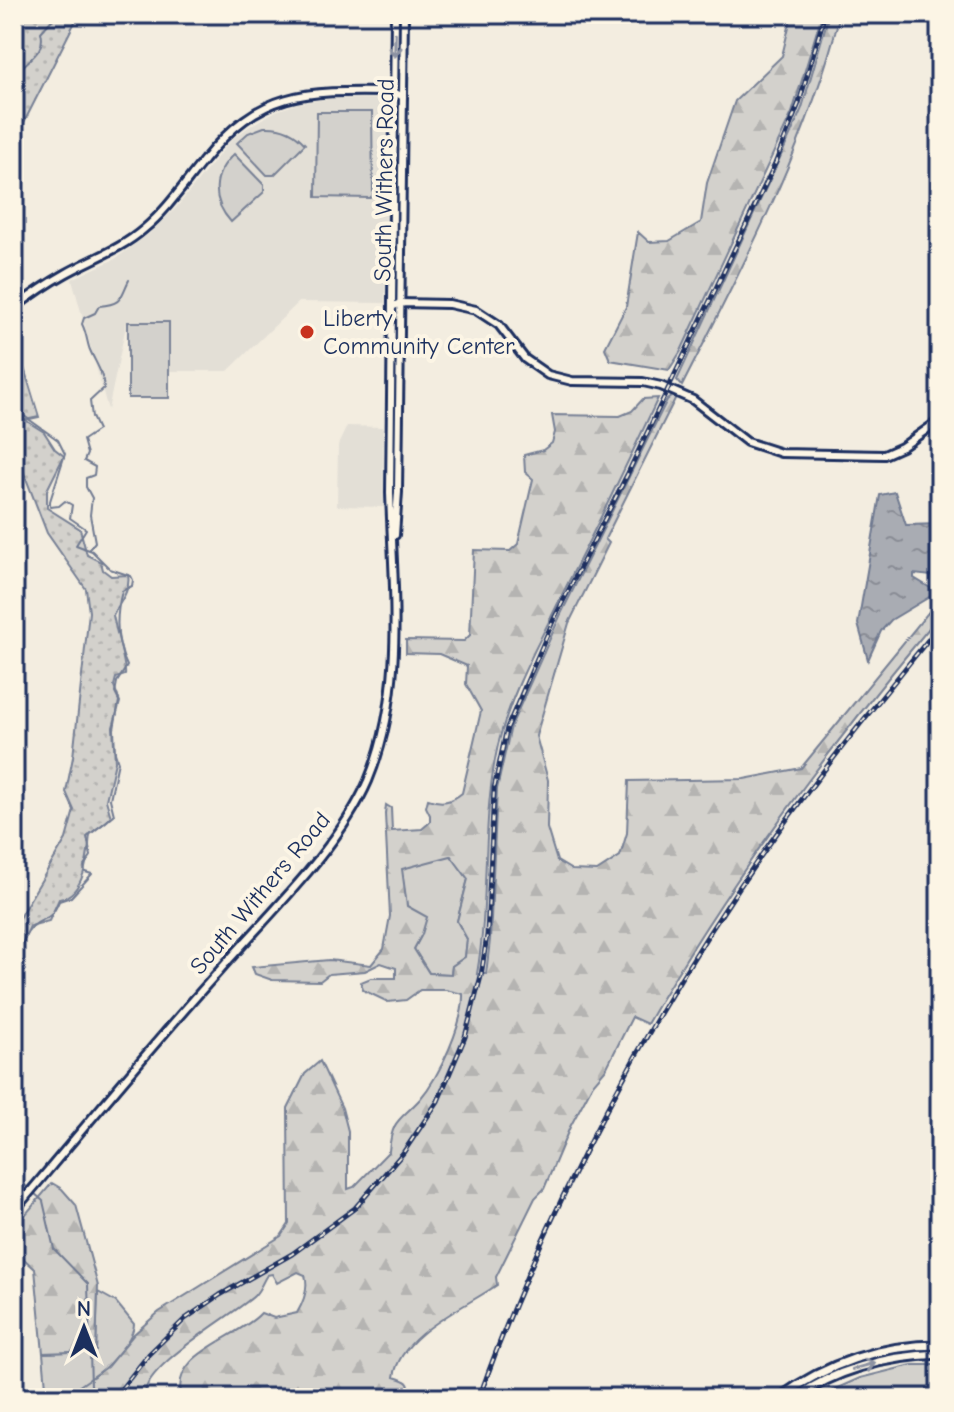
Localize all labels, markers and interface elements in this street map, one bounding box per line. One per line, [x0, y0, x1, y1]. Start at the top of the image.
one-way arrow [387, 31, 402, 58]
street label: South Withers Road [368, 78, 400, 282]
place label: Liberty Community Center [323, 304, 515, 360]
marker: Liberty Community Center [298, 323, 316, 341]
street label: South Withers Road [184, 806, 336, 980]
north arrow [44, 1288, 124, 1368]
text: N [77, 1296, 91, 1322]
one-way arrow [851, 1358, 877, 1373]

